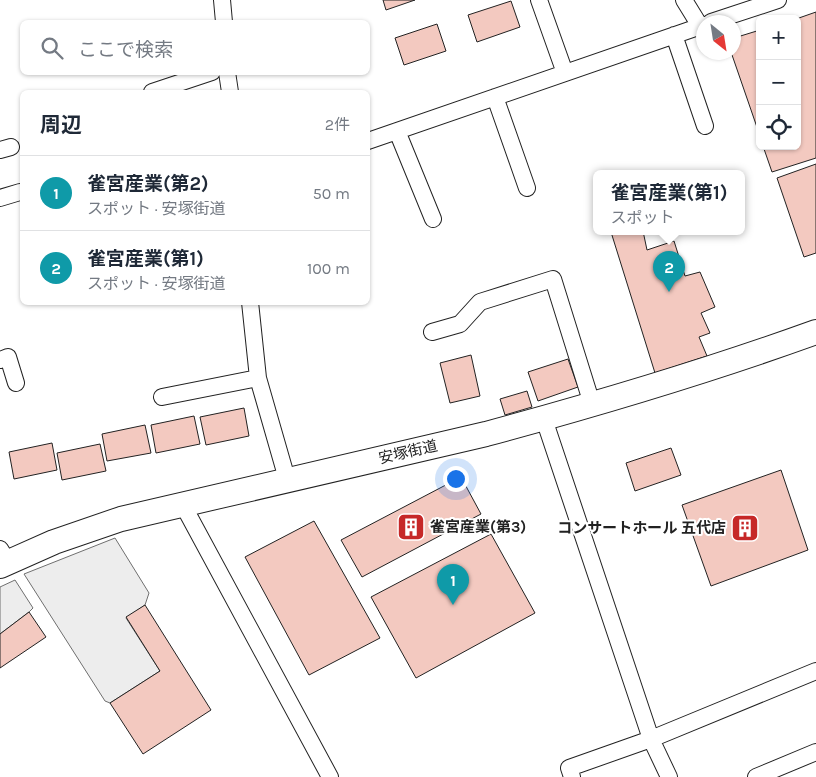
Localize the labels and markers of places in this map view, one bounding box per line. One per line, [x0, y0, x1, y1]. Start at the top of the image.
pin: 2 [653, 251, 685, 292]
building icon: 雀宮産業(第3) [396, 512, 426, 542]
building icon: コンサートホール 五代店 [730, 513, 760, 543]
place label: 雀宮産業(第3) [430, 518, 526, 536]
place label: コンサートホール 五代店 [557, 519, 726, 537]
pin: 1 [437, 564, 469, 605]

